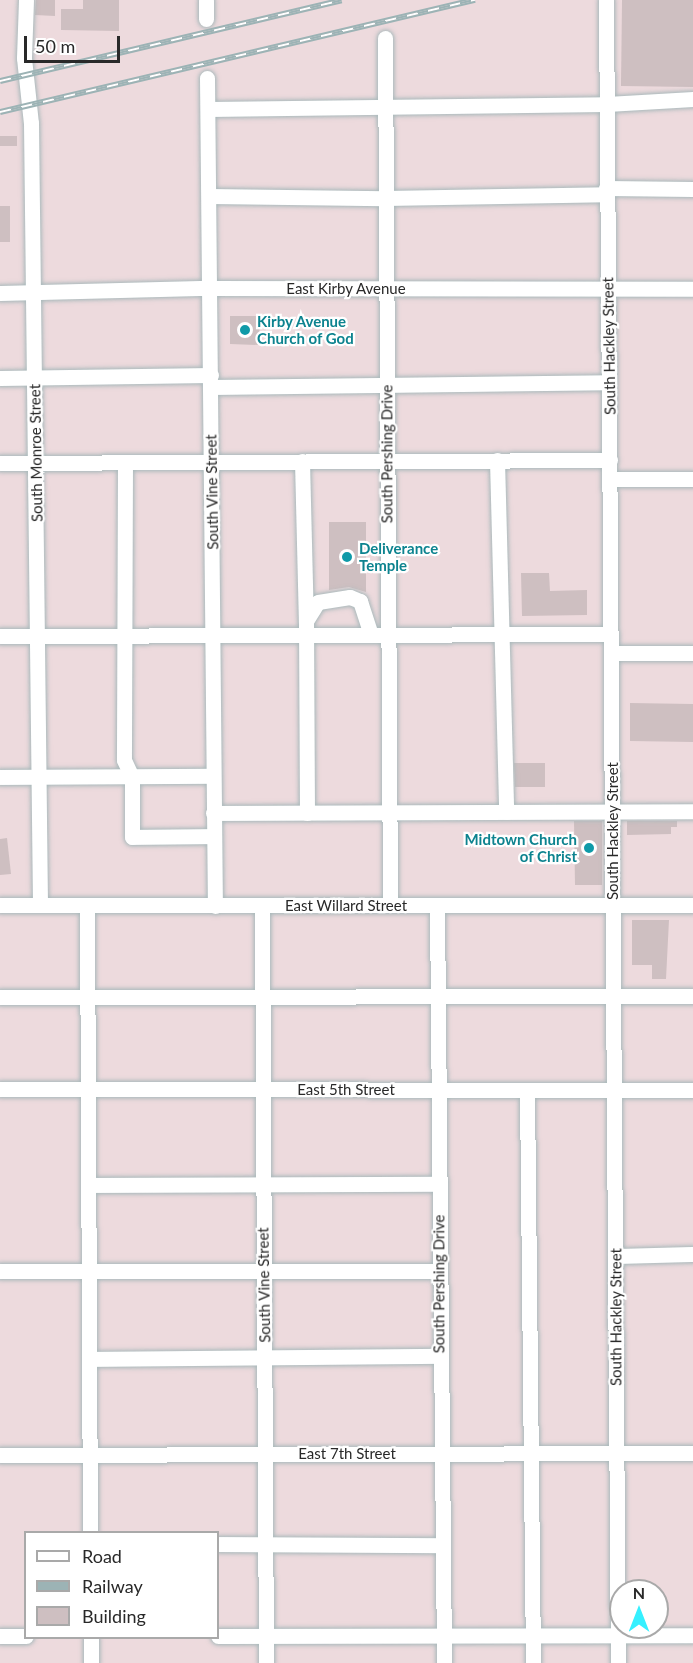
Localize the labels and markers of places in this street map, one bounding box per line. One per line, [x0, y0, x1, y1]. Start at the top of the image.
place label: Kirby Avenue Church of God [257, 312, 354, 347]
marker: Kirby Avenue Church of God [238, 323, 252, 337]
place label: Deliverance Temple [359, 539, 438, 574]
marker: Deliverance Temple [340, 550, 354, 564]
place label: Midtown Church of Christ [465, 830, 577, 865]
marker: Midtown Church of Christ [582, 841, 596, 855]

